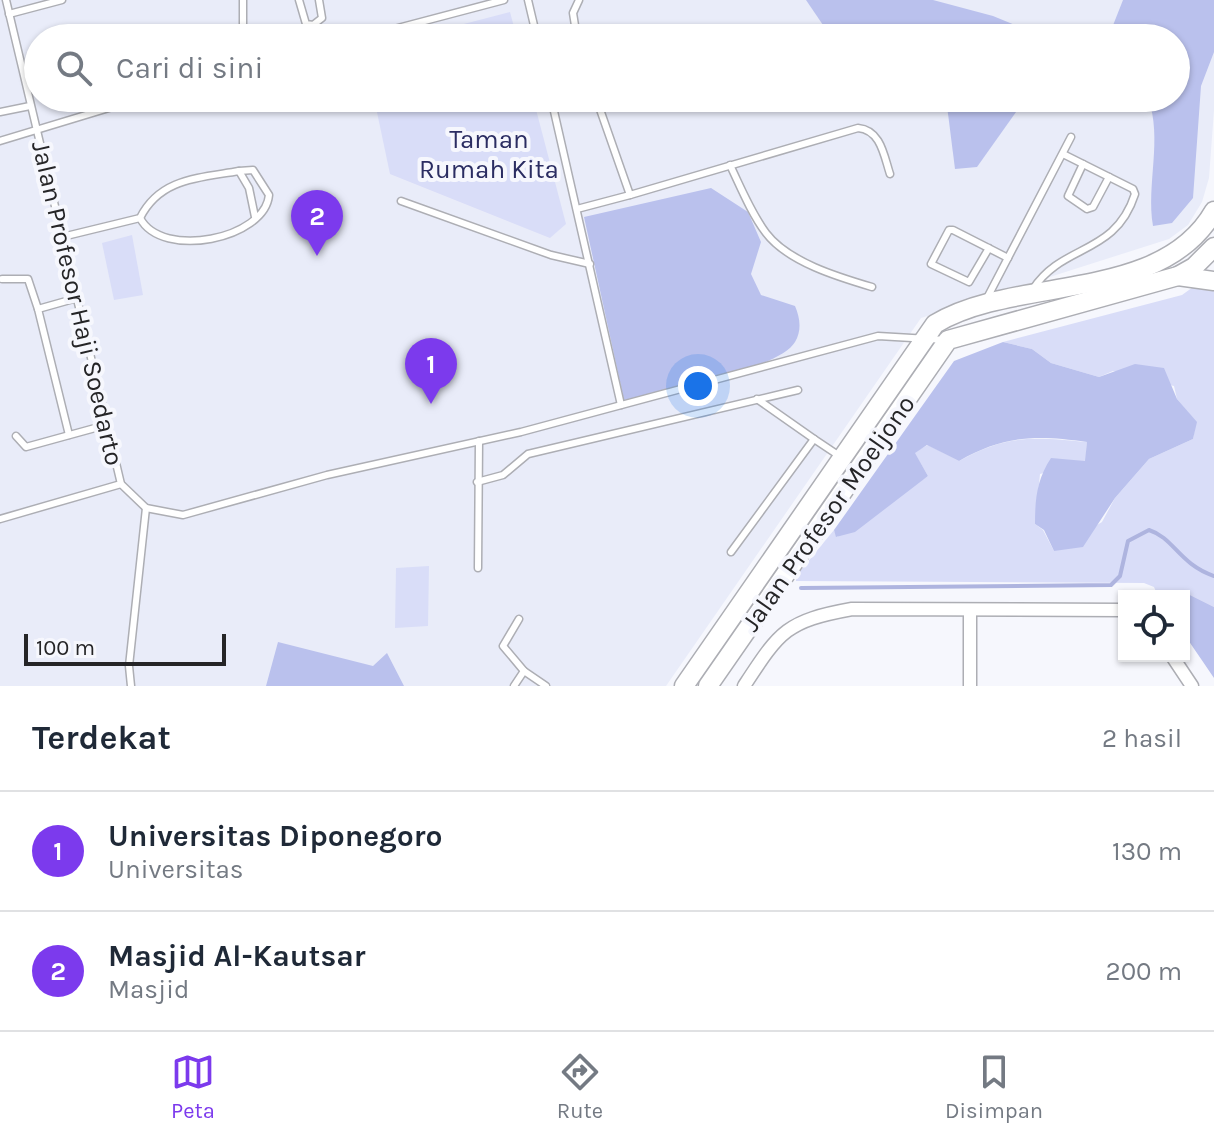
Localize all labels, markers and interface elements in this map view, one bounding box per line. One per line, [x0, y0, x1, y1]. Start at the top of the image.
search box [24, 24, 1190, 112]
icon: search [52, 46, 96, 90]
text: Cari di sini [116, 50, 263, 86]
park label: Taman Rumah Kita [419, 124, 559, 185]
street label: Jalan Profesor Haji Soedarto [25, 138, 130, 468]
pin: 2 [291, 190, 343, 256]
pin: 1 [405, 338, 457, 404]
your location [678, 366, 718, 406]
street label: Jalan Profesor Moeljono [735, 389, 922, 637]
map controls [1118, 590, 1190, 662]
button: locate [1118, 590, 1190, 662]
scale bar [24, 630, 226, 666]
text: 100 m [36, 635, 95, 661]
text: Terdekat [32, 718, 171, 758]
text: 2 hasil [1102, 723, 1182, 754]
text: Universitas Diponegoro [108, 818, 442, 854]
text: 1 [53, 836, 63, 867]
text: 130 m [1112, 836, 1182, 867]
text: Universitas [108, 854, 243, 885]
text: Masjid Al-Kautsar [108, 938, 366, 974]
text: 2 [50, 956, 66, 987]
text: 200 m [1106, 956, 1182, 987]
text: Masjid [108, 974, 189, 1005]
tab: Peta [171, 1050, 215, 1124]
tab: Rute [557, 1050, 603, 1124]
tab: Disimpan [945, 1050, 1043, 1124]

